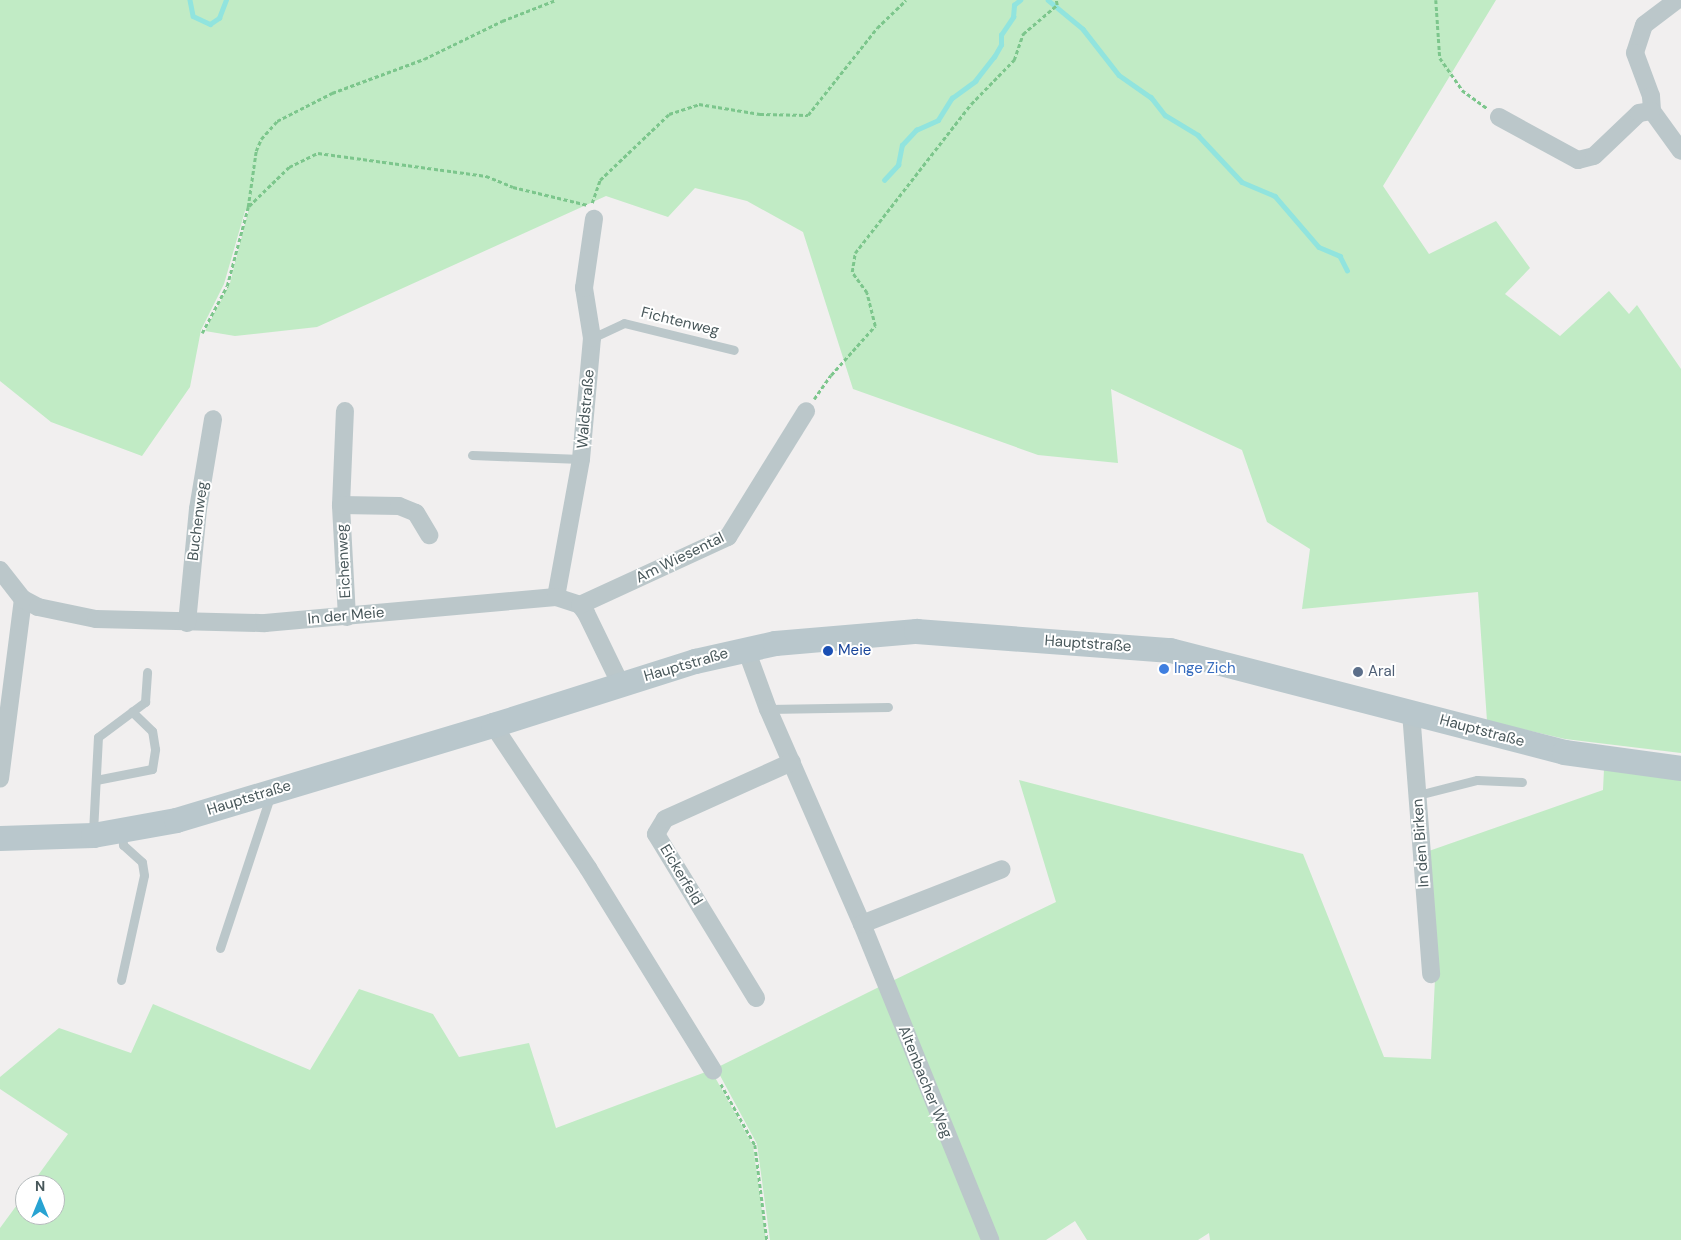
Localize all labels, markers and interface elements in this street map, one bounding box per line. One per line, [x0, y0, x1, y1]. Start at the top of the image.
street label: Fichtenweg [639, 304, 721, 340]
street label: Waldstraße [574, 369, 598, 449]
street label: Buchenweg [184, 480, 212, 562]
street label: Eichenweg [333, 523, 355, 599]
street label: Am Wiesental [633, 529, 727, 587]
street label: In der Meie [307, 604, 385, 628]
street label: Hauptstraße [1044, 632, 1132, 656]
place label: Meie [838, 642, 871, 660]
street label: Hauptstraße [642, 644, 730, 686]
marker: Meie [822, 645, 834, 657]
place label: Inge Zich [1174, 660, 1236, 678]
marker: Inge Zich [1158, 663, 1170, 675]
place label: Aral [1368, 663, 1395, 681]
marker: Aral [1352, 666, 1364, 678]
street label: Hauptstraße [1438, 711, 1526, 751]
street label: Hauptstraße [205, 777, 293, 819]
street label: In den Birken [1409, 798, 1433, 888]
street label: Eickerfeld [656, 841, 706, 909]
street label: Altenbacher Weg [894, 1023, 956, 1141]
north arrow [15, 1175, 65, 1225]
text: N [35, 1177, 45, 1195]

